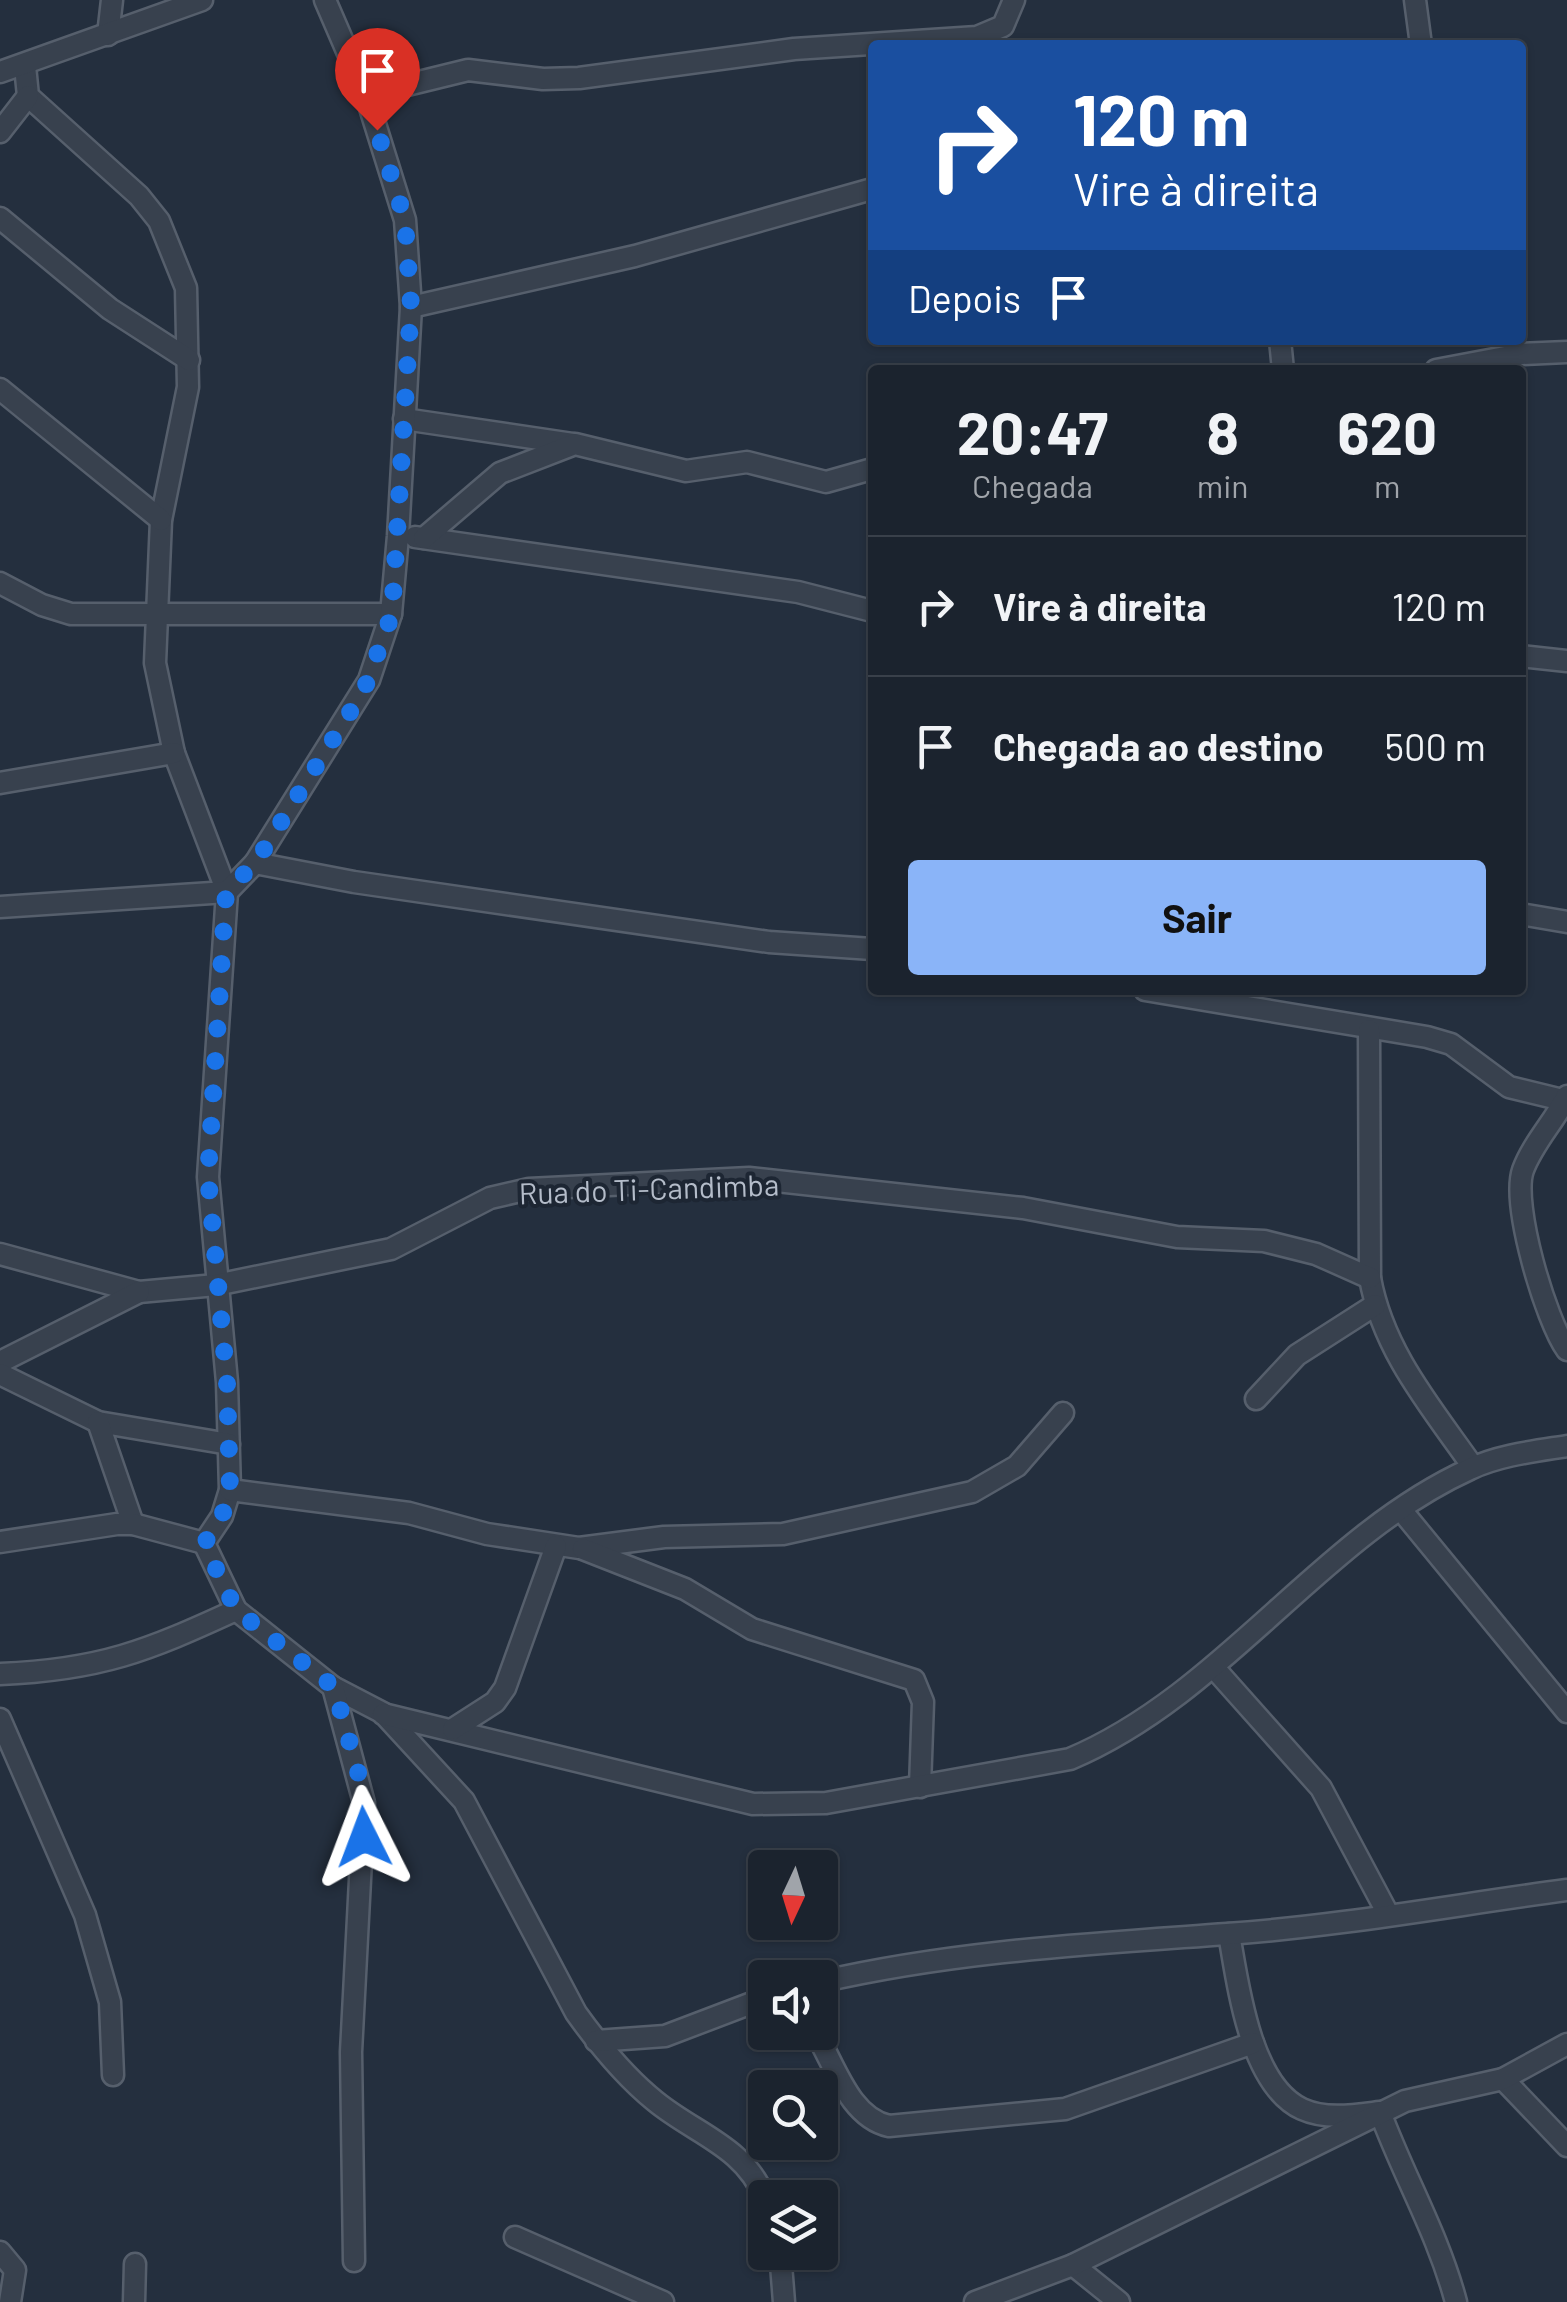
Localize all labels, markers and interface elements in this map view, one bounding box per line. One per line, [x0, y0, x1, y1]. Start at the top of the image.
pin [335, 28, 420, 131]
icon: arrive [350, 43, 405, 98]
text: 120 m [1073, 76, 1249, 160]
icon: right [908, 80, 1038, 210]
text: Vire à direita [1073, 161, 1319, 215]
icon: arrive [1041, 270, 1096, 325]
text: Depois [908, 275, 1021, 321]
text: 20:47 [957, 395, 1108, 467]
text: 8 [1206, 395, 1239, 467]
text: 620 [1337, 395, 1437, 467]
text: Chegada [972, 466, 1093, 504]
text: min [1197, 466, 1249, 504]
text: m [1374, 466, 1401, 504]
icon: right [908, 579, 963, 634]
text: Vire à direita [993, 583, 1207, 629]
text: 120 m [1392, 583, 1486, 629]
icon: arrive [908, 719, 963, 774]
text: Chegada ao destino [993, 723, 1324, 769]
text: 500 m [1385, 723, 1486, 769]
button: Sair [908, 860, 1486, 975]
street label: Rua do Ti-Candimba [518, 1165, 780, 1211]
position arrow [312, 1785, 416, 1889]
north arrow [748, 1850, 838, 1940]
map controls [748, 1850, 838, 2270]
button: sound [748, 1960, 838, 2050]
button: search [748, 2070, 838, 2160]
button: layers [748, 2180, 838, 2270]

